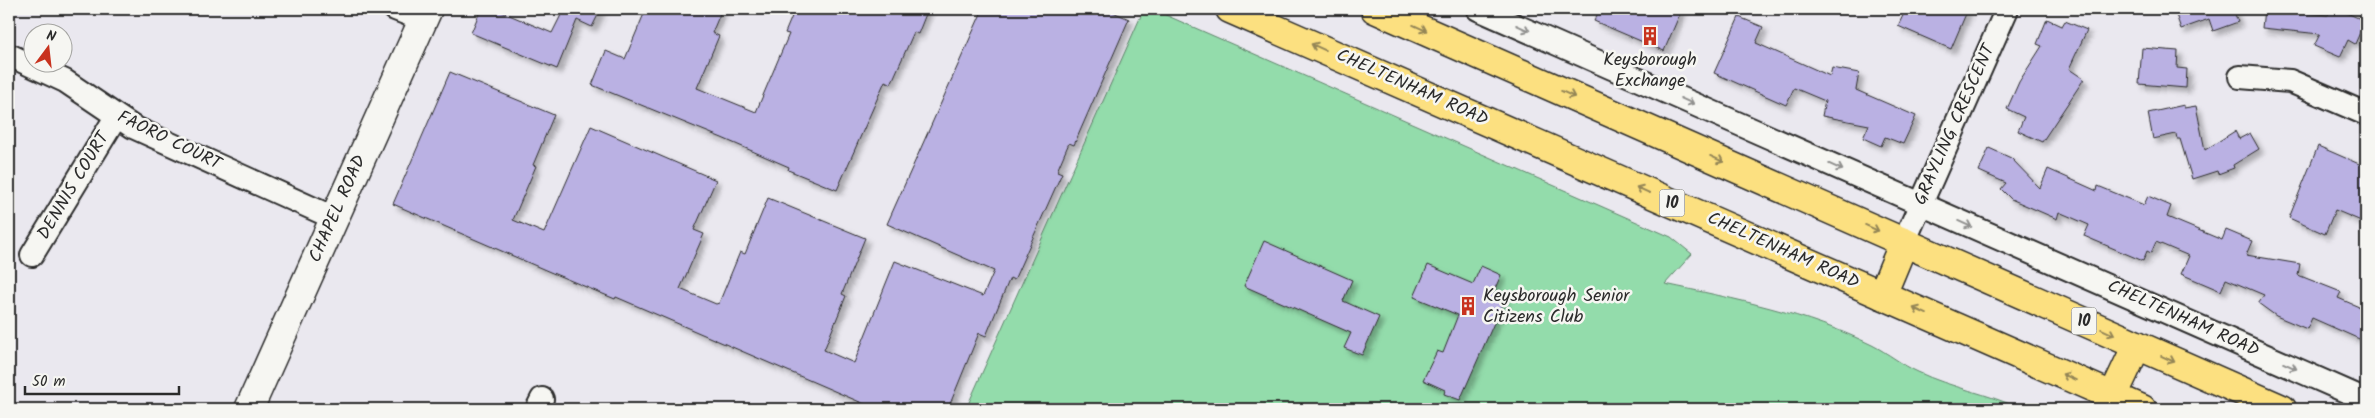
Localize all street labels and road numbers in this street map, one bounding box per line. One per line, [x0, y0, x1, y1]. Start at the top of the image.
street label: GRAYLING CRESCENT [1907, 39, 2004, 210]
street label: CHELTENHAM ROAD [1331, 41, 1493, 135]
street label: FAORO COURT [112, 103, 227, 179]
street label: DENNIS COURT [30, 125, 118, 246]
street label: CHAPEL ROAD [301, 150, 375, 268]
road number: 10 [1660, 190, 1684, 217]
street label: CHELTENHAM ROAD [1702, 204, 1864, 298]
street label: CHELTENHAM ROAD [2102, 272, 2264, 366]
road number: 10 [2072, 308, 2096, 334]

